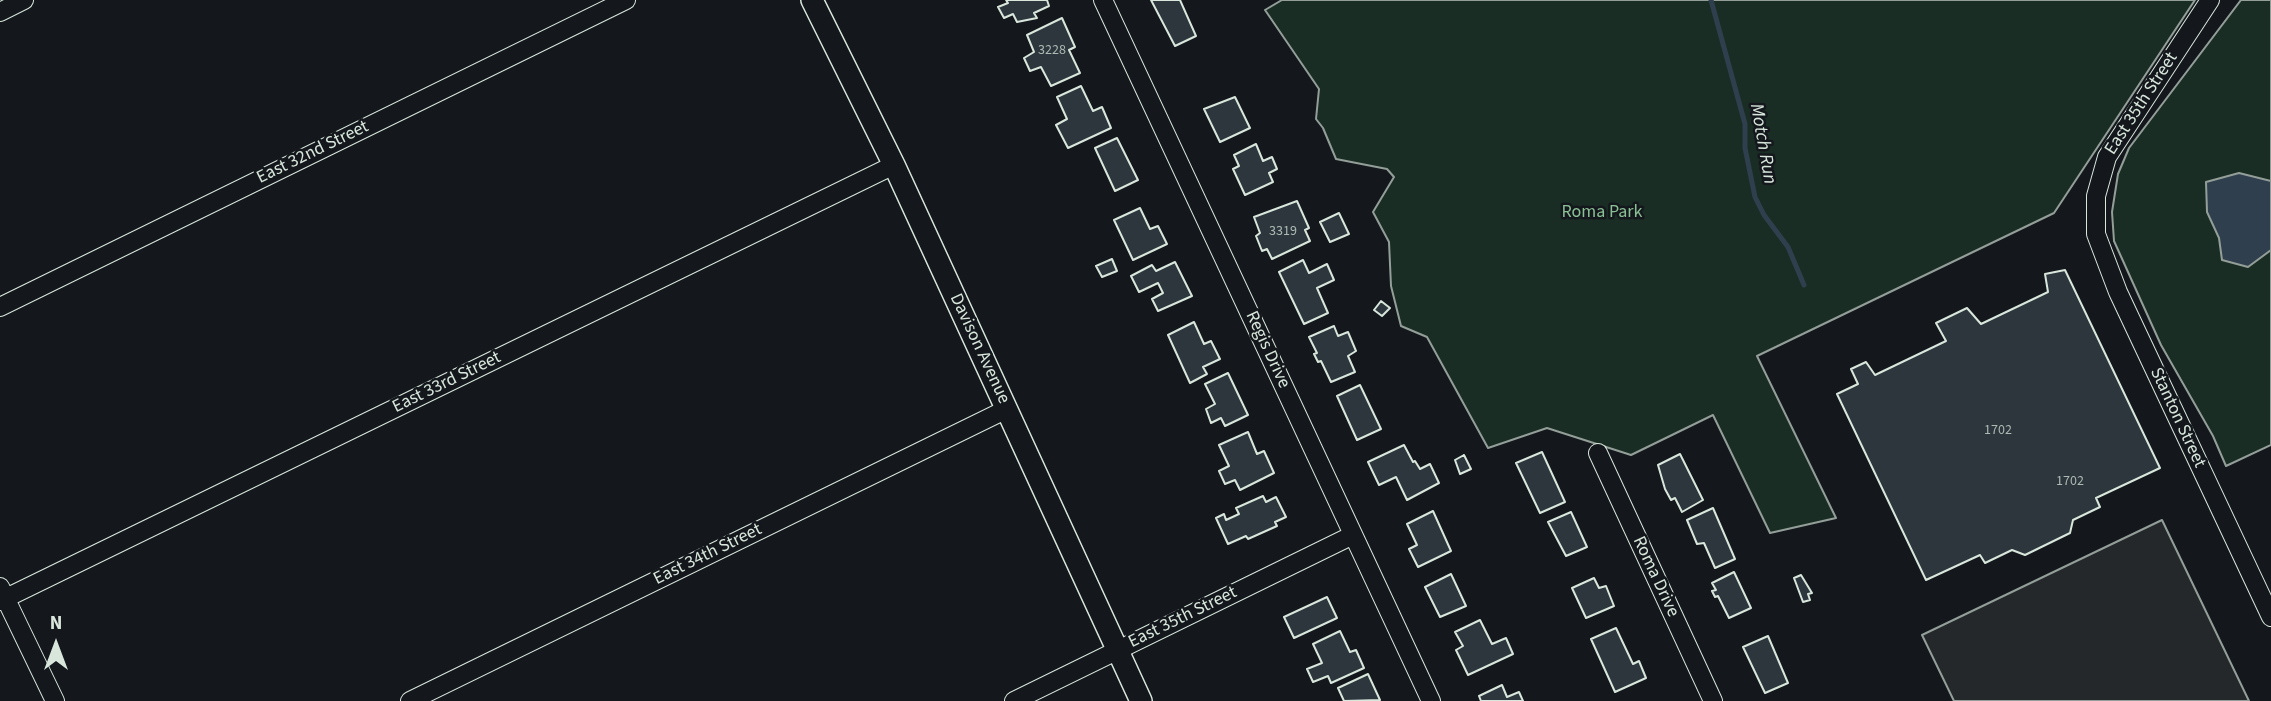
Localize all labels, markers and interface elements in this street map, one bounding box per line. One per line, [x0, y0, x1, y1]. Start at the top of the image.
house number: 3228 [1038, 43, 1066, 59]
street label: East 35th Street [2101, 49, 2183, 159]
water label: Motch Run [1744, 102, 1780, 186]
street label: East 32nd Street [254, 117, 372, 189]
park label: Roma Park [1561, 202, 1643, 224]
house number: 3319 [1269, 224, 1297, 240]
street label: Davison Avenue [944, 290, 1014, 408]
street label: Regis Drive [1240, 308, 1294, 392]
street label: East 33rd Street [389, 347, 505, 419]
street label: Stanton Street [2144, 365, 2210, 471]
house number: 1702 [1984, 423, 2012, 439]
house number: 1702 [2056, 474, 2084, 490]
street label: East 34th Street [650, 519, 766, 591]
street label: Roma Drive [1627, 533, 1683, 621]
street label: East 35th Street [1125, 582, 1241, 654]
north arrow [21, 610, 91, 680]
text: N [50, 610, 62, 637]

